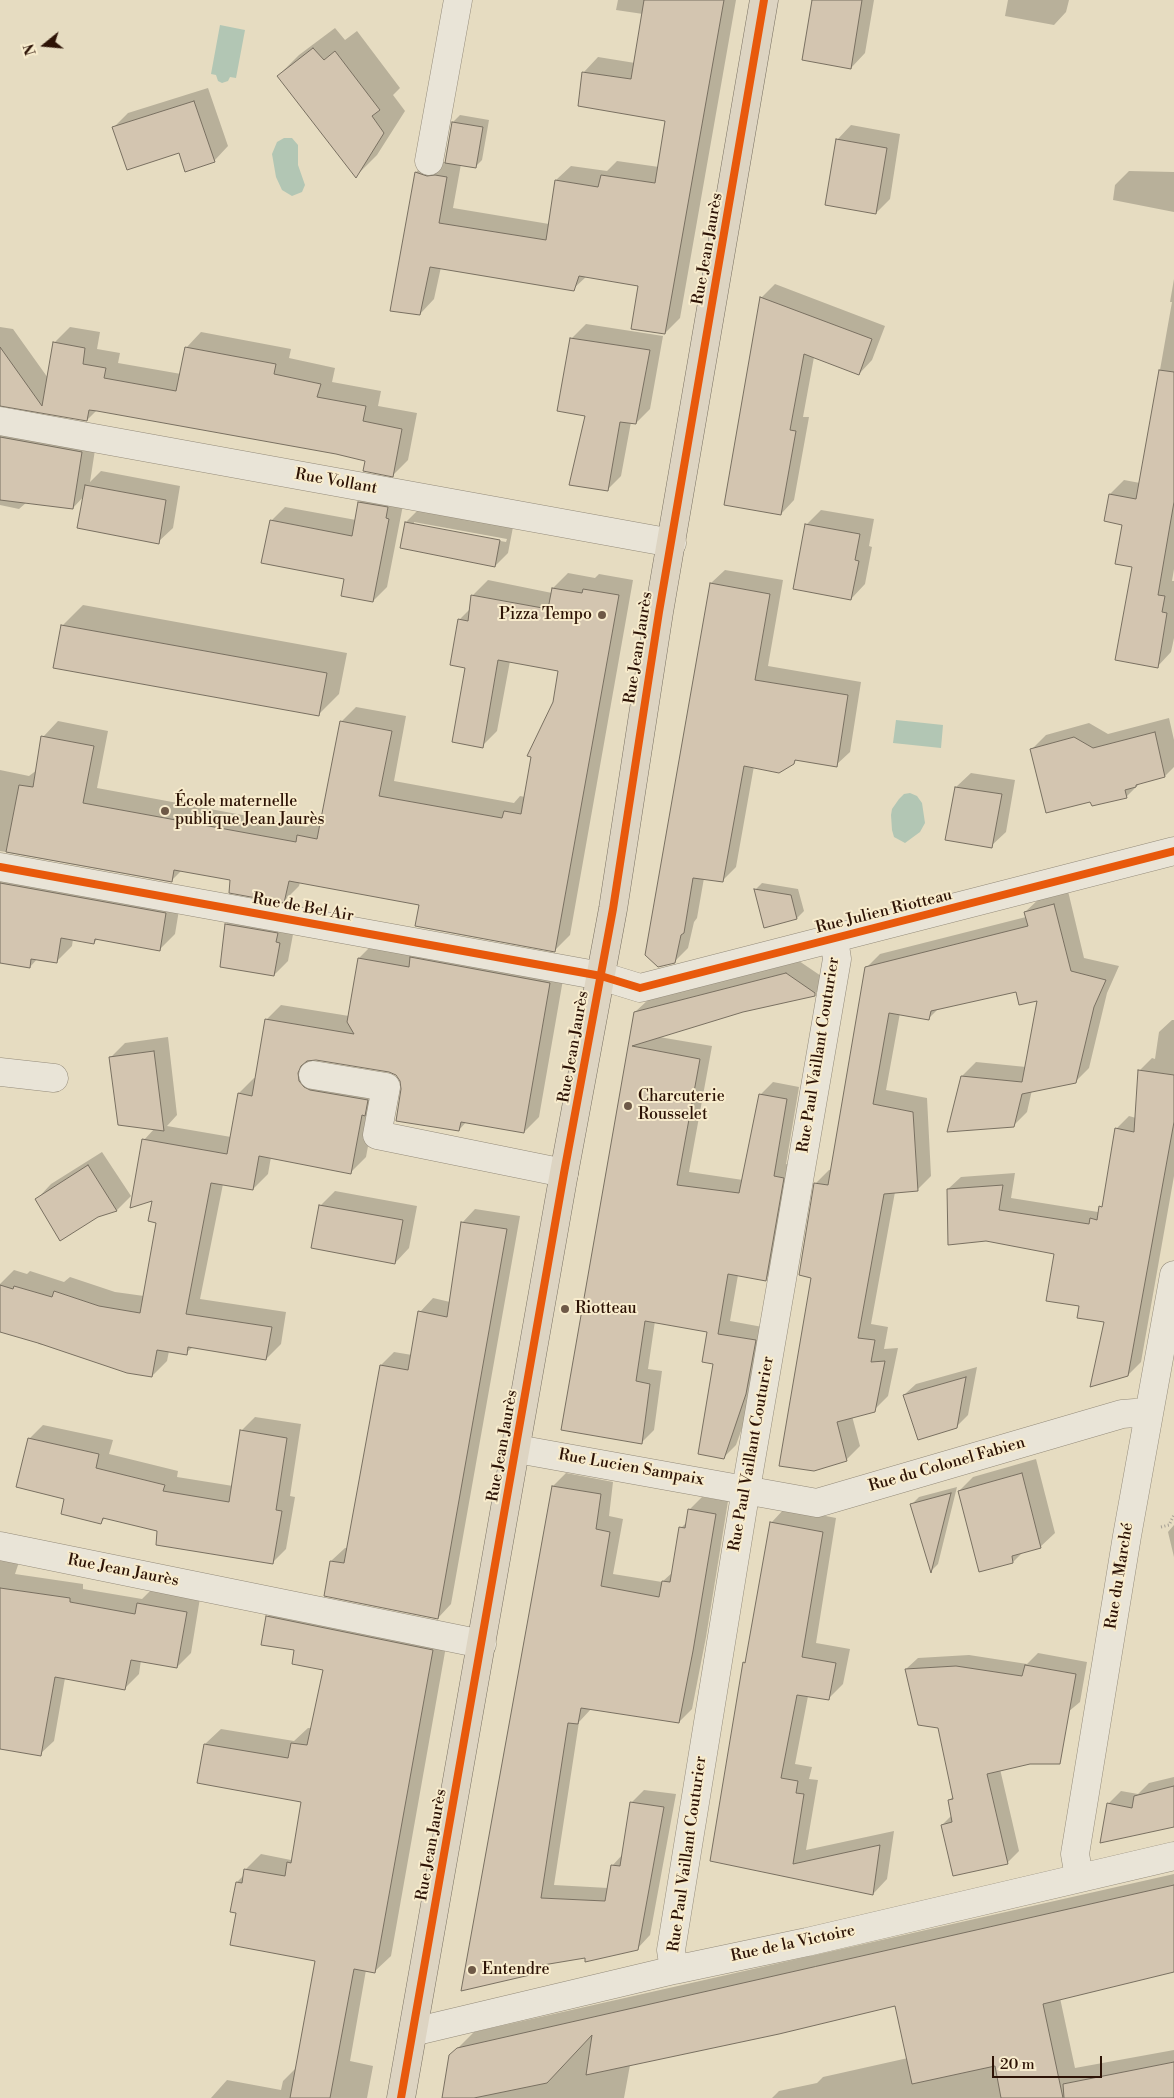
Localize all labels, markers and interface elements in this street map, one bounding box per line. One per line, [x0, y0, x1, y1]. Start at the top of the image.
north arrow [20, 20, 70, 70]
text: N [20, 41, 41, 57]
street label: Rue Jean Jaurès [689, 192, 727, 306]
street label: Rue Vollant [293, 465, 379, 499]
street label: Rue Jean Jaurès [621, 591, 657, 705]
place label: Pizza Tempo [499, 605, 592, 625]
marker: Pizza Tempo [596, 609, 608, 621]
place label: École maternelle publique Jean Jaurès [175, 792, 325, 830]
marker: École maternelle publique Jean Jaurès [159, 805, 171, 817]
street label: Rue Julien Riotteau [814, 886, 954, 938]
street label: Rue de Bel Air [251, 890, 355, 926]
street label: Rue Paul Vaillant Couturier [794, 956, 844, 1154]
street label: Rue Jean Jaurès [555, 990, 593, 1104]
place label: Charcuterie Rousselet [638, 1087, 725, 1125]
marker: Charcuterie Rousselet [622, 1100, 634, 1112]
place label: Riotteau [575, 1299, 637, 1319]
marker: Riotteau [559, 1303, 571, 1315]
street label: Rue Paul Vaillant Couturier [725, 1355, 779, 1553]
street label: Rue Jean Jaurès [484, 1389, 522, 1503]
street label: Rue du Colonel Fabien [866, 1433, 1028, 1497]
street label: Rue Lucien Sampaix [557, 1446, 705, 1490]
street label: Rue du Marché [1102, 1521, 1138, 1631]
street label: Rue Jean Jaurès [66, 1551, 180, 1591]
street label: Rue Paul Vaillant Couturier [665, 1755, 711, 1953]
street label: Rue Jean Jaurès [413, 1788, 451, 1902]
street label: Rue de la Victoire [729, 1921, 857, 1967]
place label: Entendre [482, 1960, 550, 1980]
marker: Entendre [466, 1964, 478, 1976]
scale bar [994, 2046, 1104, 2078]
text: 20 m [1000, 2055, 1035, 2074]

